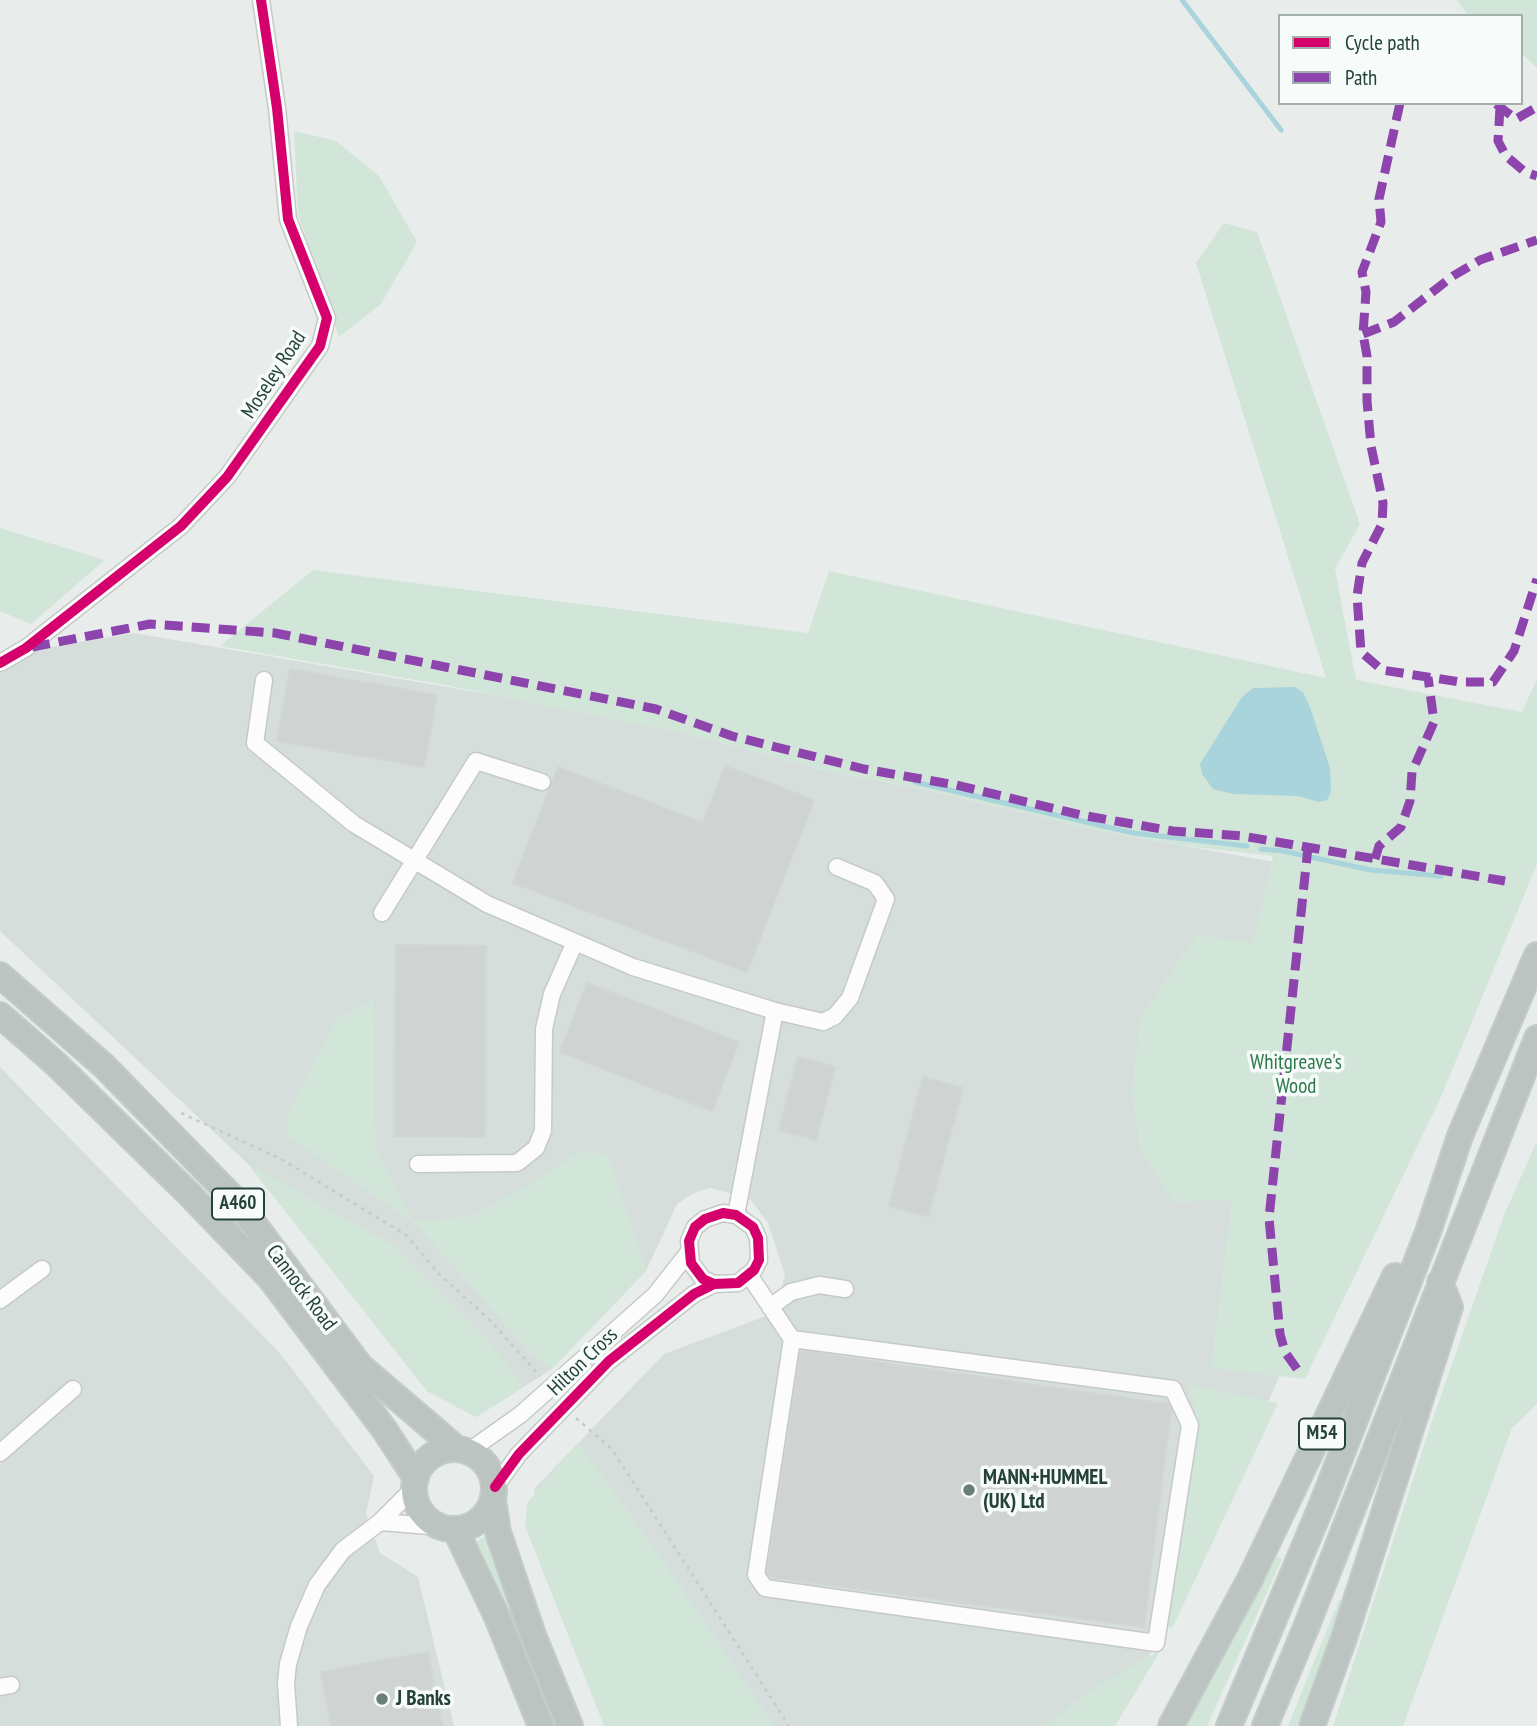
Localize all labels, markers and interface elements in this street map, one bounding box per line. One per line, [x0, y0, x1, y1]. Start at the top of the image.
legend [1278, 14, 1523, 105]
text: Cycle path [1345, 29, 1420, 56]
text: Path [1345, 64, 1377, 91]
street label: Moseley Road [236, 326, 312, 424]
park label: Whitgreave's Wood [1250, 1050, 1342, 1100]
road number: A460 [212, 1188, 264, 1220]
street label: Cannock Road [260, 1240, 342, 1336]
street label: Hilton Cross [543, 1323, 623, 1401]
road number: M54 [1299, 1418, 1345, 1450]
place label: MANN+HUMMEL (UK) Ltd [983, 1465, 1107, 1515]
marker: MANN+HUMMEL (UK) Ltd [961, 1482, 977, 1498]
place label: J Banks [396, 1686, 451, 1712]
marker: J Banks [374, 1691, 390, 1707]

